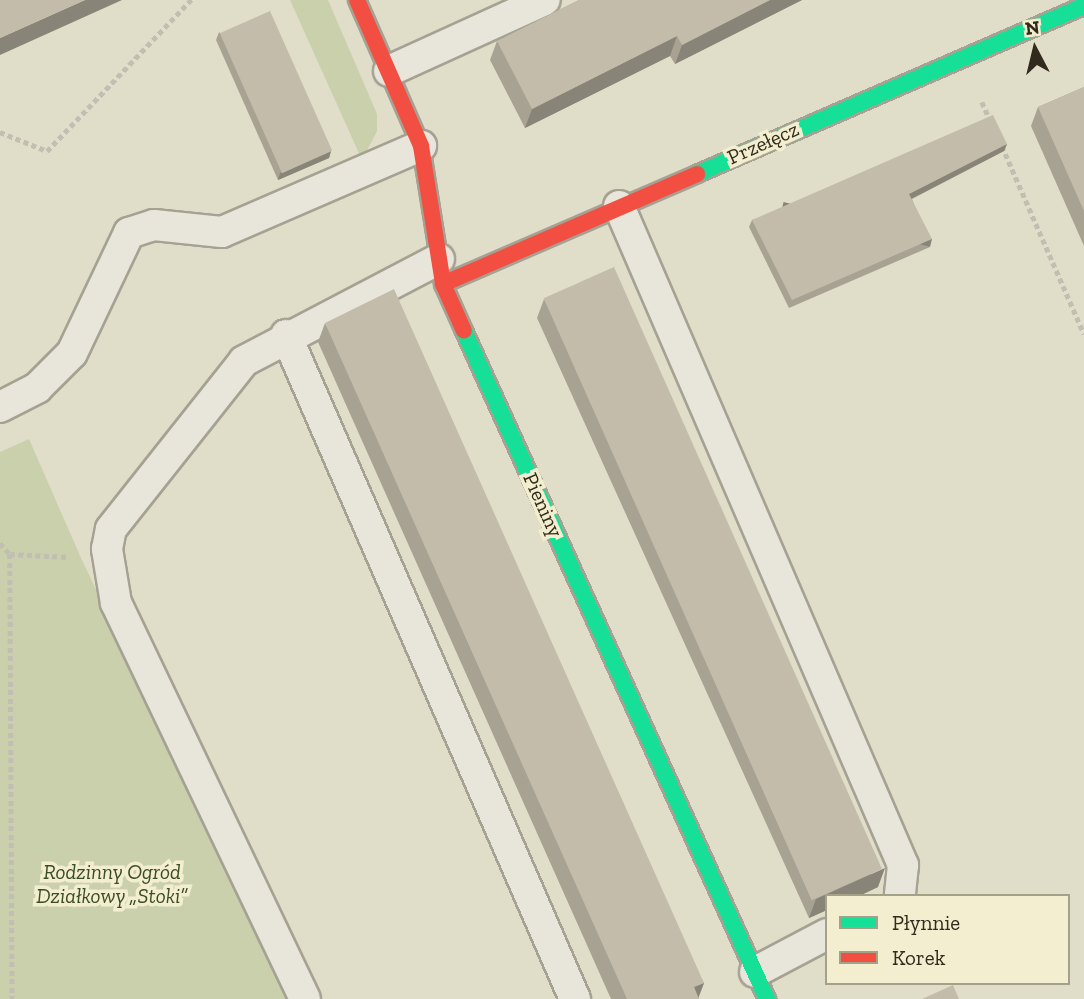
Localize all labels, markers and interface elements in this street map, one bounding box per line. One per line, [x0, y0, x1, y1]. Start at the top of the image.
north arrow [1000, 14, 1070, 84]
text: N [1024, 15, 1041, 40]
street label: Przełęcz [723, 116, 803, 170]
street label: Pieniny [518, 469, 568, 541]
park label: Rodzinny Ogród Działkowy „Stoki” [36, 859, 188, 909]
legend [825, 894, 1070, 985]
text: Płynnie [892, 910, 960, 935]
text: Korek [892, 945, 945, 970]

